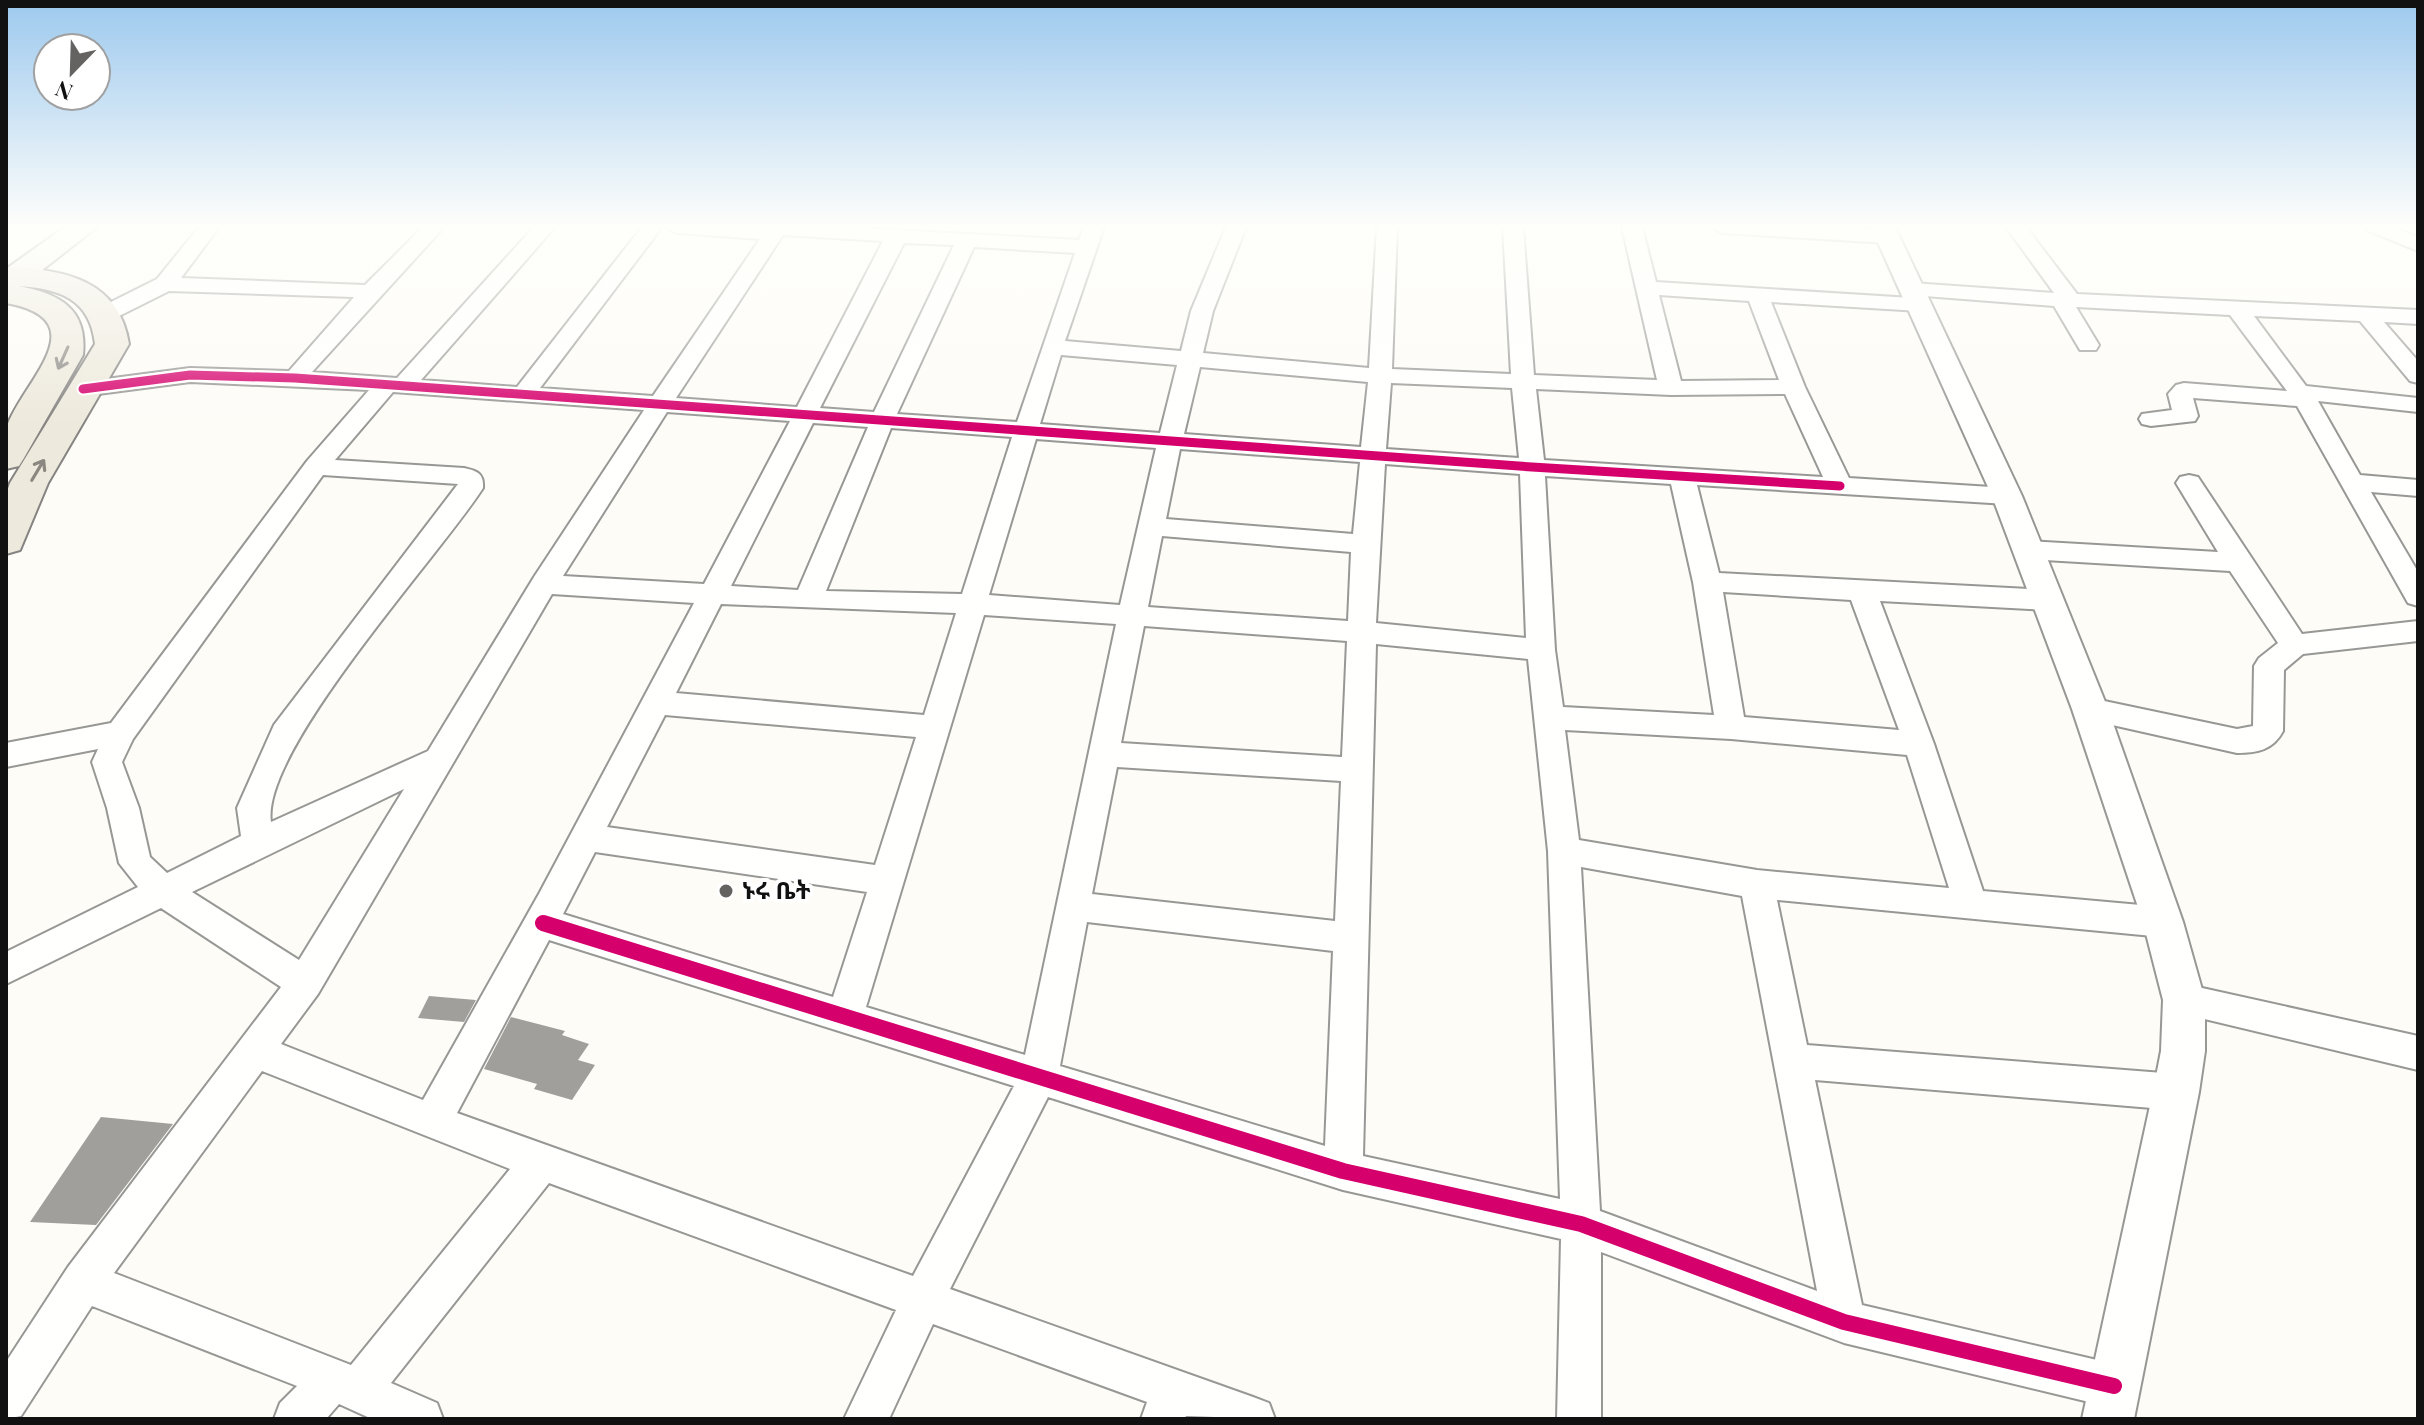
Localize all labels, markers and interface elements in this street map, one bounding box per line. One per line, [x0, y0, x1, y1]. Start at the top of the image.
north arrow [32, 32, 112, 112]
text: N [51, 74, 77, 108]
one-way arrow [54, 345, 69, 370]
one-way arrow [30, 459, 46, 482]
place label: ኑሩ ቤት [742, 873, 811, 905]
marker: ኑሩ ቤት [717, 882, 735, 900]

